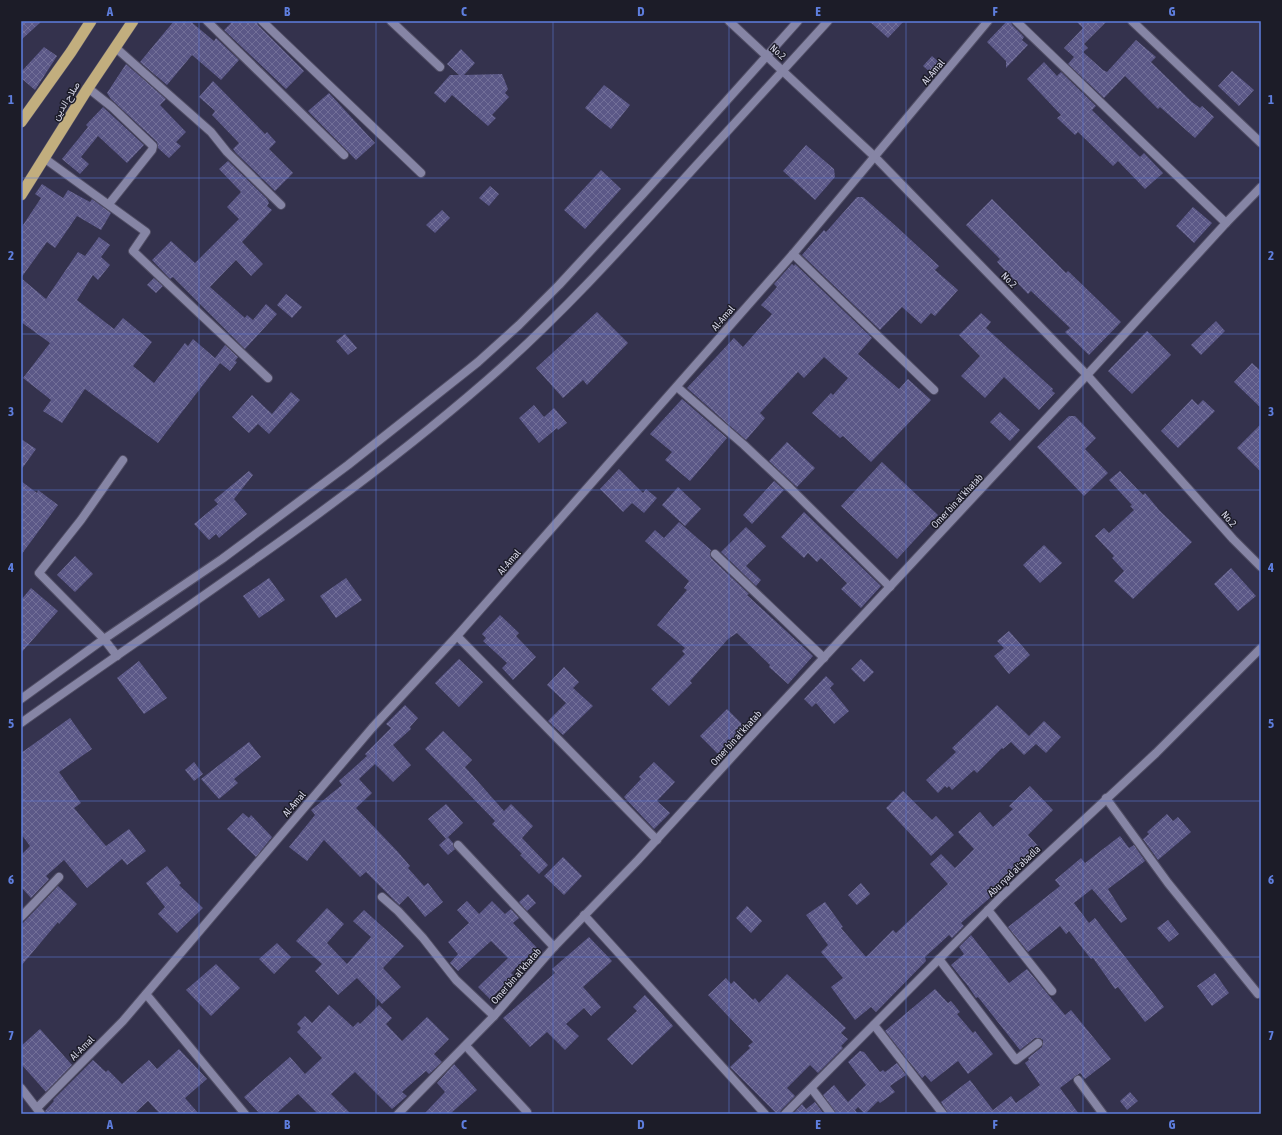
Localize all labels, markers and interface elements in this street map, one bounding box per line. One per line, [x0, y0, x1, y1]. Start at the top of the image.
text: A [106, 4, 114, 19]
text: B [284, 4, 291, 19]
text: C [461, 4, 467, 19]
text: D [637, 4, 645, 19]
text: E [815, 4, 821, 19]
text: F [992, 4, 998, 19]
text: G [1169, 4, 1176, 19]
street label: No.2 [768, 42, 788, 62]
street label: Al-Amal [919, 57, 947, 87]
street label: صلاح الدين [50, 80, 83, 123]
text: 1 [8, 92, 14, 107]
text: 1 [1268, 92, 1274, 107]
text: 2 [8, 248, 14, 263]
text: 2 [1268, 248, 1274, 263]
street label: No.2 [999, 270, 1019, 290]
street label: Al-Amal [709, 303, 737, 333]
text: 3 [8, 404, 14, 419]
text: 3 [1268, 404, 1274, 419]
street label: Omer bin al'khatab [929, 471, 985, 530]
street label: No.2 [1219, 509, 1239, 529]
street label: Al-Amal [495, 547, 523, 577]
text: 4 [7, 560, 14, 575]
text: 4 [1267, 560, 1274, 575]
street label: Omer bin al'khatab [708, 708, 764, 768]
text: 5 [8, 716, 14, 731]
text: 5 [1268, 716, 1274, 731]
street label: Al-Amal [280, 789, 308, 819]
street label: Abu ryad al'abadla [986, 843, 1043, 899]
text: 6 [8, 872, 14, 887]
text: 6 [1268, 872, 1274, 887]
street label: Omer bin al'khatab [489, 946, 543, 1006]
text: 7 [8, 1028, 14, 1043]
text: 7 [1268, 1028, 1274, 1043]
street label: Al-Amal [68, 1033, 97, 1062]
text: A [106, 1117, 114, 1132]
text: B [284, 1117, 291, 1132]
text: C [461, 1117, 467, 1132]
text: D [637, 1117, 645, 1132]
text: E [815, 1117, 821, 1132]
text: F [992, 1117, 998, 1132]
text: G [1169, 1117, 1176, 1132]

